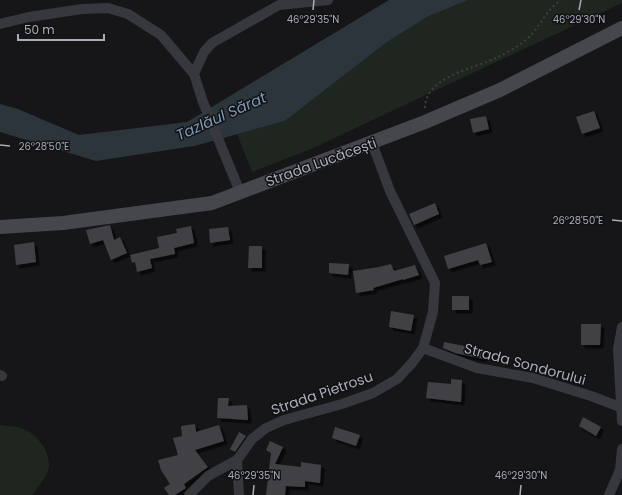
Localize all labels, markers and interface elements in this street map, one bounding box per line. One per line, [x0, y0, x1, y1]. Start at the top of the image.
text: 46°29'35"N [287, 12, 339, 27]
text: 46°29'30"N [553, 12, 605, 27]
scale bar [18, 16, 104, 42]
text: 50 m [24, 21, 55, 38]
water label: Tazlăul Sărat [173, 87, 270, 145]
street label: Strada Lucăcești [263, 133, 379, 191]
text: 26°28'50"E [19, 139, 69, 154]
text: 26°28'50"E [553, 213, 603, 228]
street label: Strada Sondorului [462, 338, 588, 390]
street label: Strada Pietrosu [268, 366, 376, 420]
text: 46°29'35"N [228, 468, 280, 483]
text: 46°29'30"N [495, 468, 547, 483]

